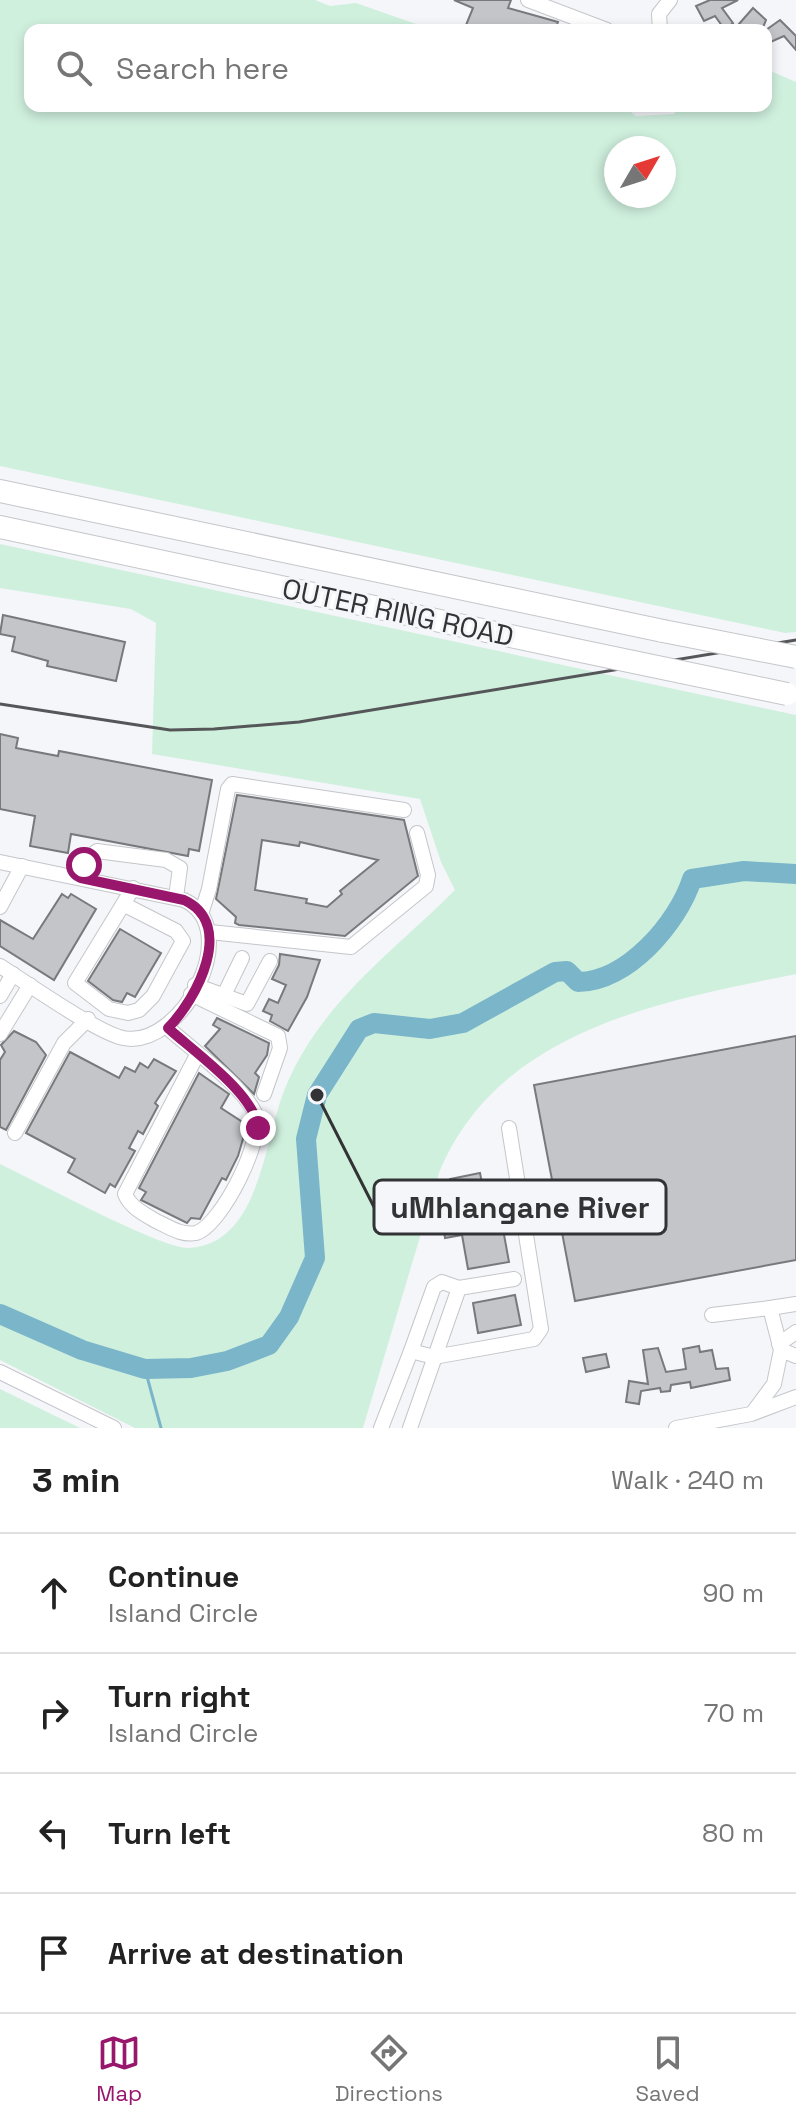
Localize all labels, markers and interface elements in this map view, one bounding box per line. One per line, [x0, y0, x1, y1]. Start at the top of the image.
search box [24, 24, 772, 112]
icon: search [52, 46, 96, 90]
text: Search here [116, 49, 289, 88]
north arrow [604, 136, 676, 208]
street label: OUTER RING ROAD [279, 570, 517, 654]
route start [66, 847, 102, 883]
route end [240, 1110, 276, 1146]
callout: uMhlangane River [374, 1180, 666, 1234]
text: uMhlangane River [390, 1188, 650, 1227]
text: 3 min [32, 1459, 120, 1502]
text: Walk · 240 m [611, 1463, 764, 1497]
text: Continue [108, 1557, 239, 1596]
icon: ahead [32, 1571, 76, 1615]
text: 90 m [702, 1576, 764, 1610]
text: Island Circle [108, 1596, 258, 1630]
text: Turn right [108, 1677, 251, 1716]
icon: right [32, 1691, 76, 1735]
text: 70 m [704, 1696, 764, 1730]
text: Island Circle [108, 1716, 258, 1750]
icon: left [32, 1811, 76, 1855]
text: Turn left [108, 1814, 231, 1853]
text: 80 m [702, 1816, 764, 1850]
icon: arrive [32, 1931, 76, 1975]
text: Arrive at destination [108, 1934, 404, 1973]
tab: Map [96, 2031, 142, 2107]
tab: Directions [335, 2031, 443, 2107]
tab: Saved [635, 2031, 700, 2107]

